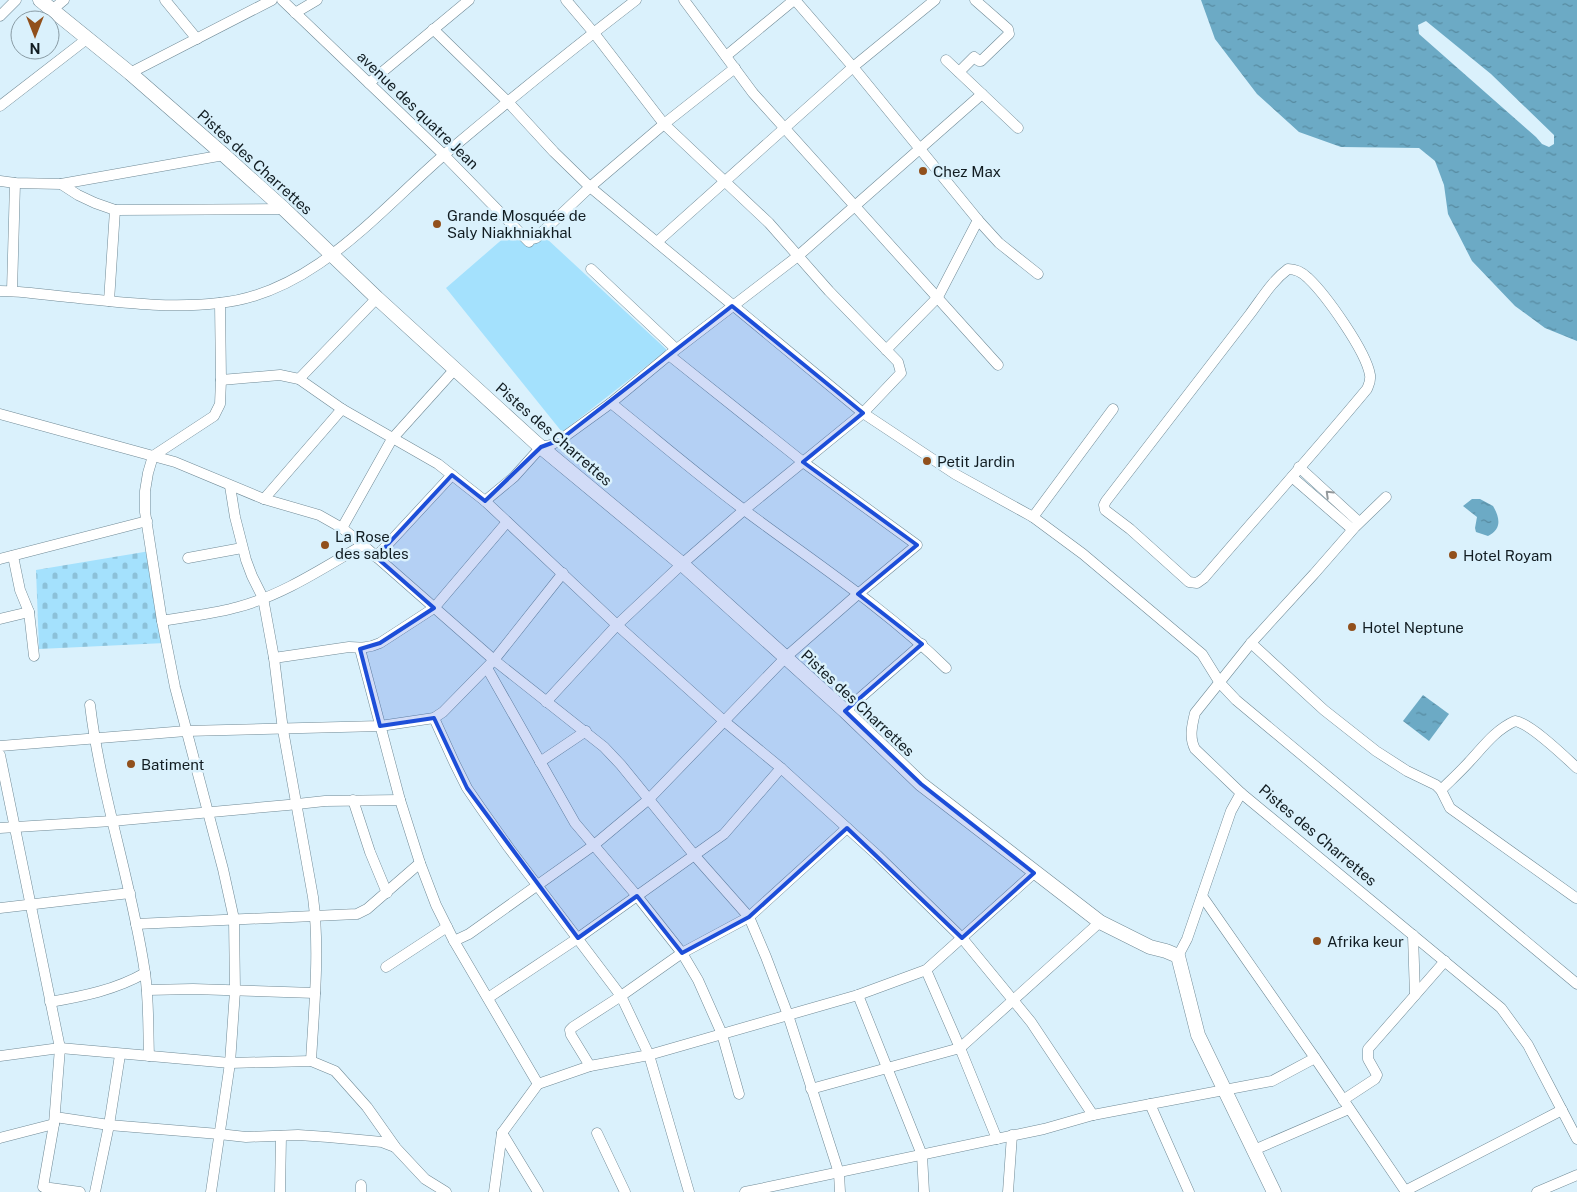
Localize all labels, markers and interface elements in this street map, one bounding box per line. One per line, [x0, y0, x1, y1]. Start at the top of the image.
north arrow [10, 10, 60, 60]
text: N [30, 40, 40, 56]
street label: avenue des quatre Jean [354, 48, 482, 172]
street label: Pistes des Charrettes [194, 106, 316, 218]
place label: Chez Max [933, 163, 1001, 180]
marker: Chez Max [917, 165, 929, 177]
place label: Grande Mosquée de Saly Niakhniakhal [447, 207, 586, 241]
marker: Grande Mosquée de Saly Niakhniakhal [431, 218, 443, 230]
street label: Pistes des Charrettes [493, 379, 615, 489]
place label: Petit Jardin [937, 453, 1015, 470]
marker: Petit Jardin [921, 455, 933, 467]
one-way arrow [1326, 491, 1335, 500]
place label: La Rose des sables [335, 528, 409, 562]
marker: La Rose des sables [319, 539, 331, 551]
place label: Hotel Royam [1463, 547, 1552, 564]
marker: Hotel Royam [1447, 549, 1459, 561]
place label: Hotel Neptune [1362, 619, 1464, 636]
marker: Hotel Neptune [1346, 621, 1358, 633]
street label: Pistes des Charrettes [798, 646, 918, 760]
place label: Batiment [141, 756, 204, 773]
marker: Batiment [125, 758, 137, 770]
street label: Pistes des Charrettes [1256, 781, 1380, 889]
place label: Afrika keur [1327, 933, 1404, 950]
marker: Afrika keur [1311, 935, 1323, 947]

